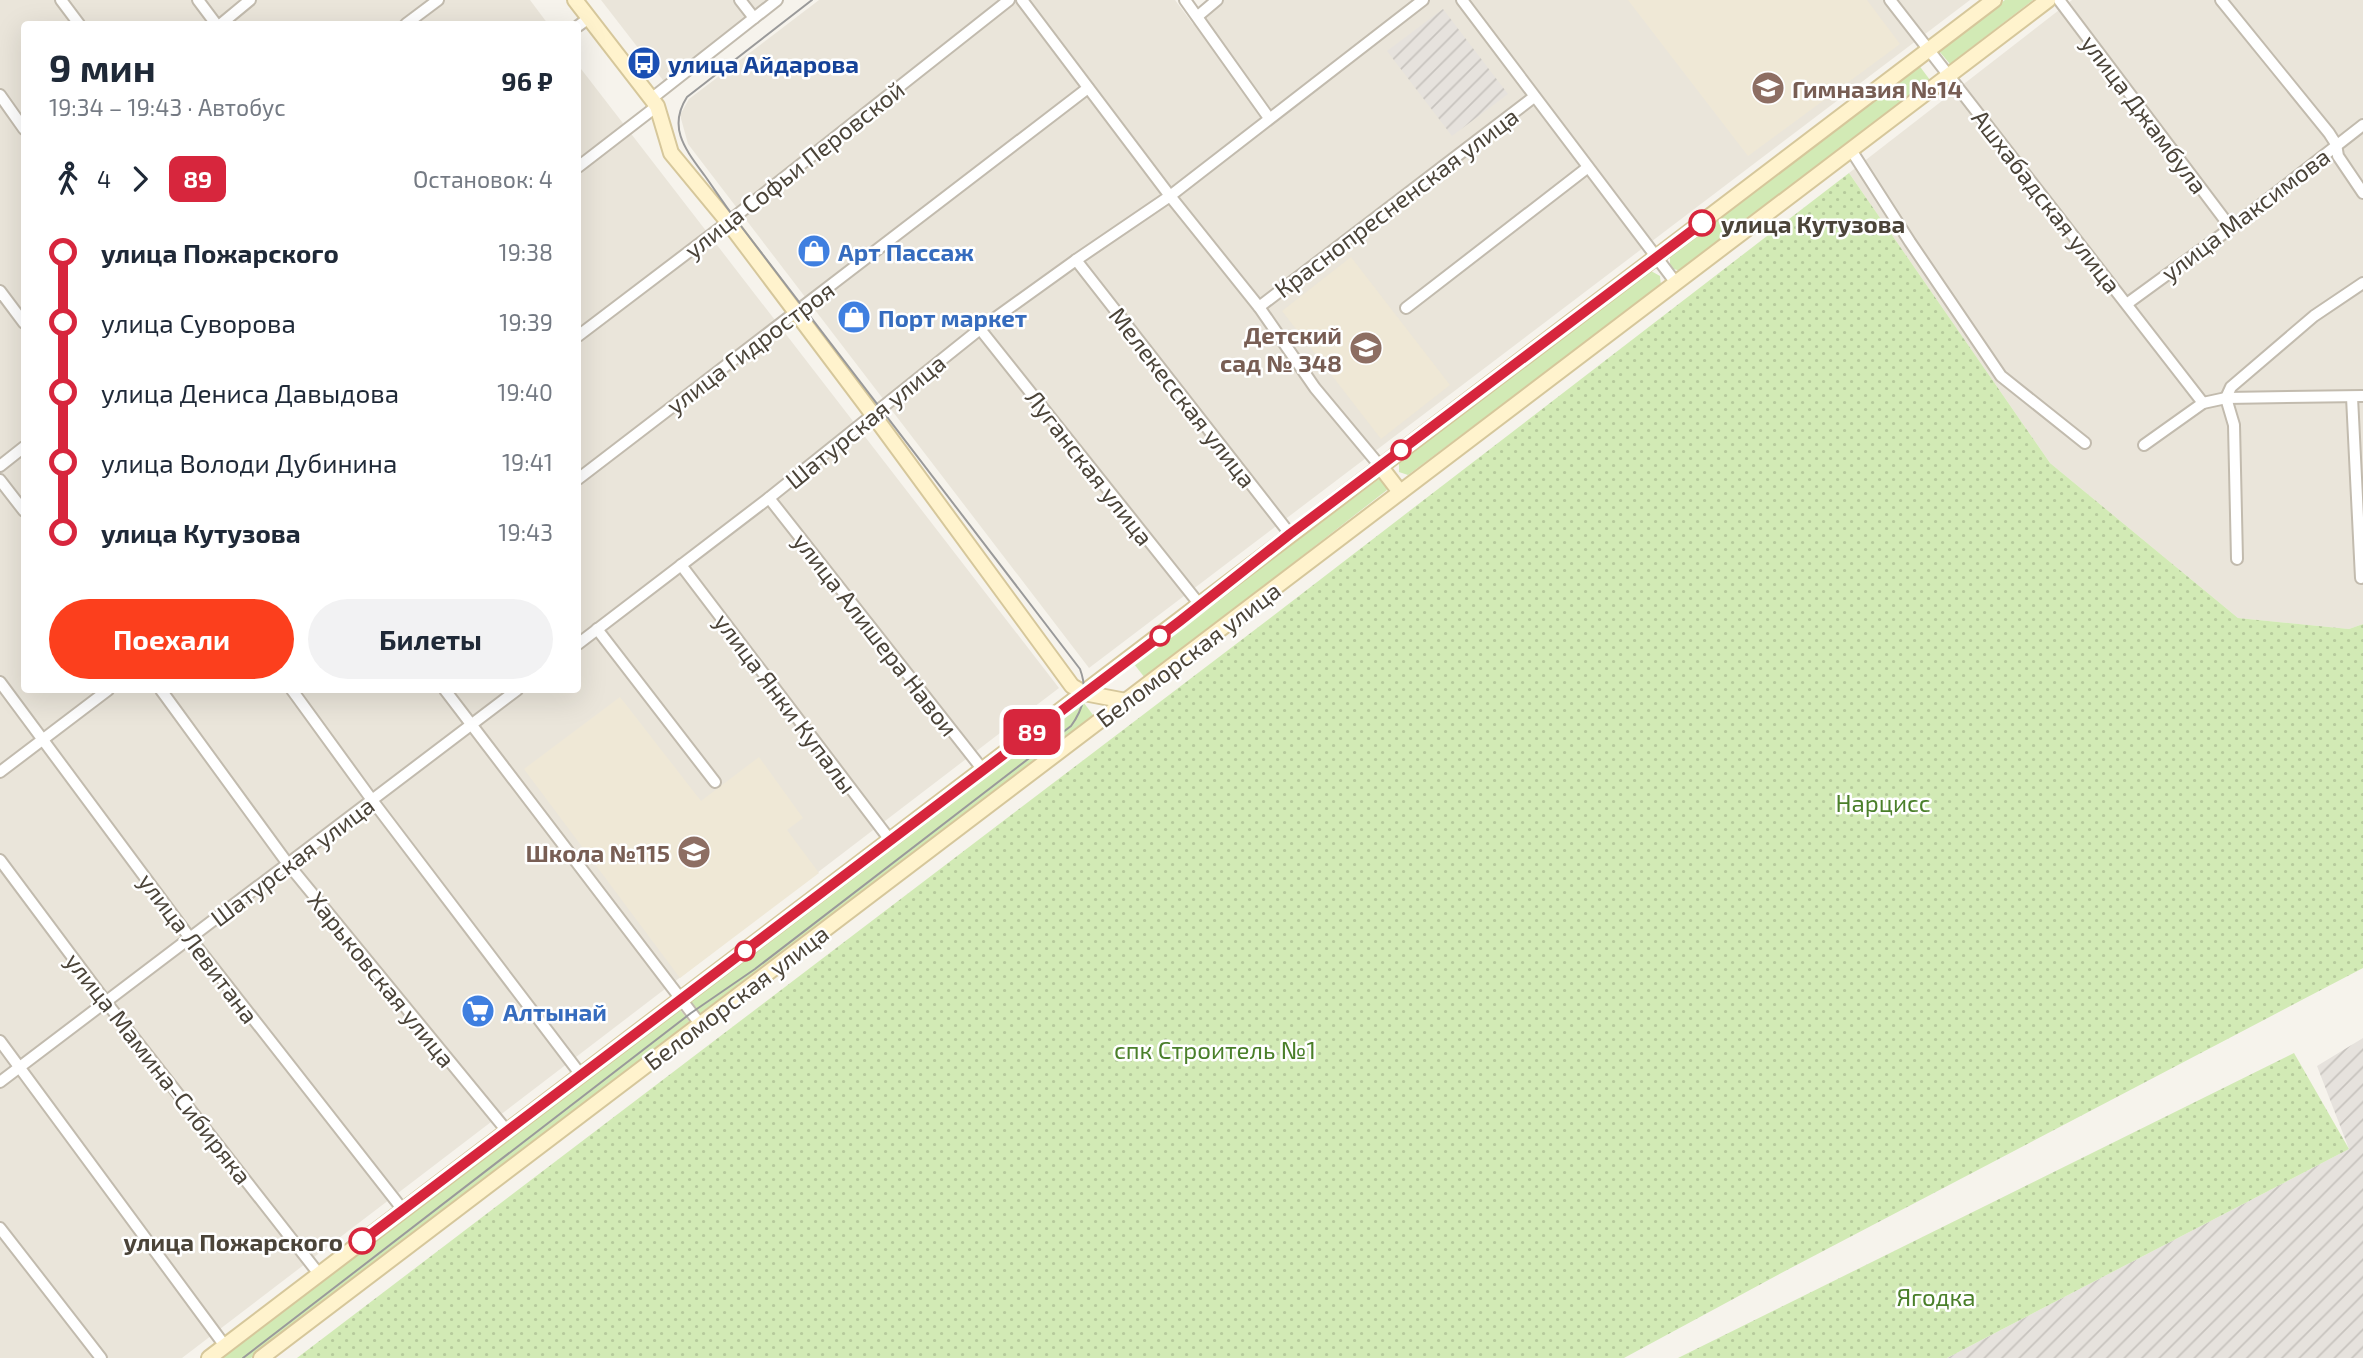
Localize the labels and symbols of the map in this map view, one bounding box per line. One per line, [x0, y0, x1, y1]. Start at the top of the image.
street label: улица Джамбула [2075, 29, 2214, 200]
bus stop icon: улица Айдарова [625, 44, 663, 82]
place label: улица Айдарова [668, 49, 859, 78]
school or university icon: Гимназия №14 [1749, 69, 1787, 107]
street label: улица Софьи Перовской [678, 74, 910, 265]
place label: Гимназия №14 [1792, 74, 1963, 103]
street label: Краснопресненская улица [1268, 101, 1524, 304]
street label: Ашхабадская улица [1966, 104, 2128, 299]
street label: улица Максимова [2155, 141, 2336, 288]
place label: улица Кутузова [1721, 209, 1905, 238]
marker: улица Кутузова [1689, 210, 1715, 236]
shop icon: Арт Пассаж [795, 232, 833, 270]
place label: Арт Пассаж [838, 237, 974, 266]
street label: улица Гидростроя [660, 274, 840, 420]
shop icon: Порт маркет [835, 298, 873, 336]
street label: Мелекесская улица [1103, 301, 1263, 494]
place label: Порт маркет [878, 303, 1027, 332]
place label: Детский сад № 348 [1220, 320, 1342, 377]
school or university icon: Детский сад № 348 [1347, 329, 1385, 367]
street label: Шатурская улица [779, 348, 951, 495]
street label: Луганская улица [1019, 383, 1160, 551]
unlabelled marker [1391, 440, 1411, 460]
street label: улица Алишера Навои [787, 527, 964, 742]
street label: Беломорская улица [1090, 575, 1287, 734]
street label: улица Янки Купалы [708, 607, 863, 799]
unlabelled marker [1150, 626, 1170, 646]
line badge: 89 [1000, 709, 1064, 755]
park label: Нарцисс [1835, 788, 1931, 817]
street label: Шатурская улица [204, 790, 380, 933]
school or university icon: Школа №115 [675, 833, 713, 871]
place label: Школа №115 [525, 838, 670, 867]
street label: улица Левитана [132, 867, 265, 1029]
street label: Харьковская улица [302, 885, 462, 1073]
street label: Беломорская улица [638, 918, 835, 1077]
unlabelled marker [735, 941, 755, 961]
street label: улица Мамина-Сибиряка [59, 947, 258, 1190]
supermarket icon: Алтынай [459, 992, 497, 1030]
place label: Алтынай [503, 997, 607, 1026]
park label: спк Строитель №1 [1114, 1035, 1316, 1064]
place label: улица Пожарского [124, 1227, 343, 1256]
marker: улица Пожарского [349, 1228, 375, 1254]
park label: Ягодка [1896, 1282, 1976, 1311]

